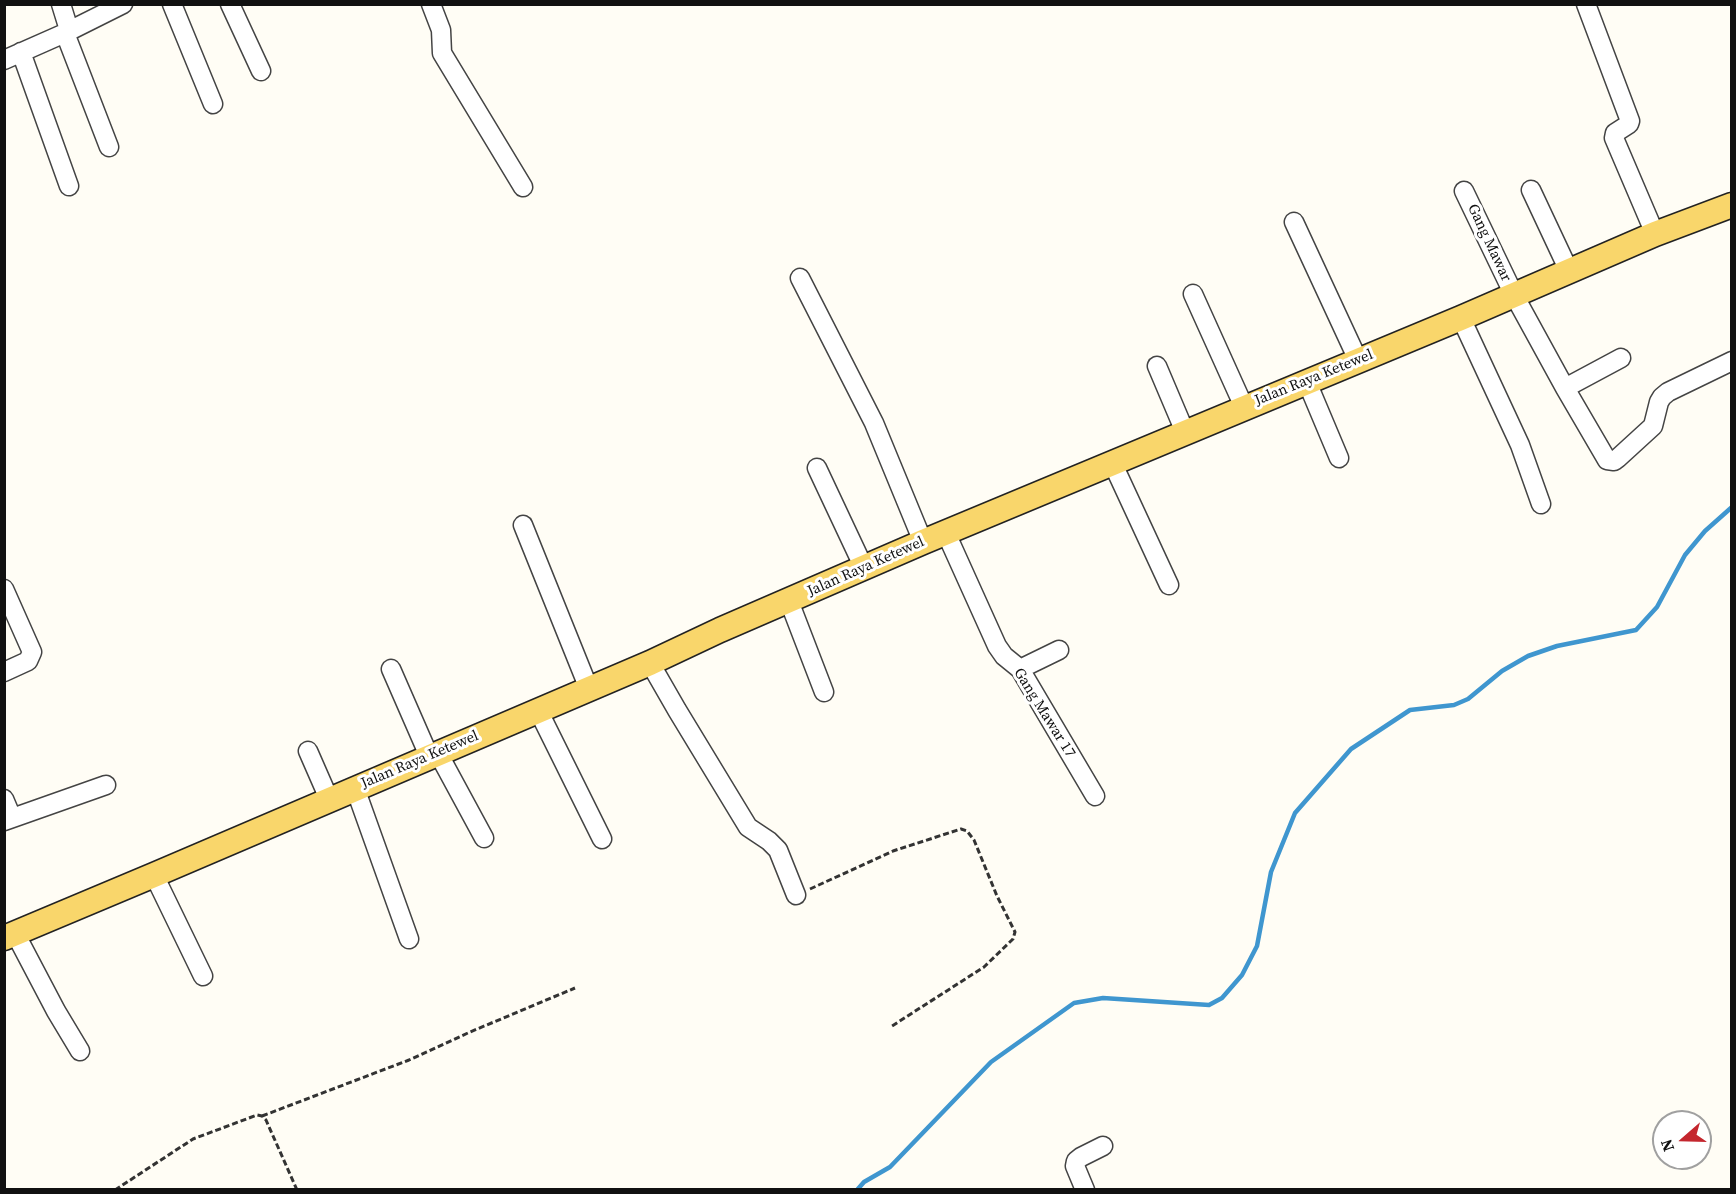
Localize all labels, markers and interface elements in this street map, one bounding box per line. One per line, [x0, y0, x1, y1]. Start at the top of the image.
street label: Gang Mawar [1463, 201, 1515, 285]
street label: Jalan Raya Ketewel [1252, 346, 1376, 410]
street label: Jalan Raya Ketewel [805, 533, 927, 601]
street label: Gang Mawar 17 [1009, 665, 1079, 761]
street label: Jalan Raya Ketewel [358, 727, 482, 793]
north arrow [1652, 1110, 1712, 1170]
text: N [1655, 1136, 1679, 1155]

